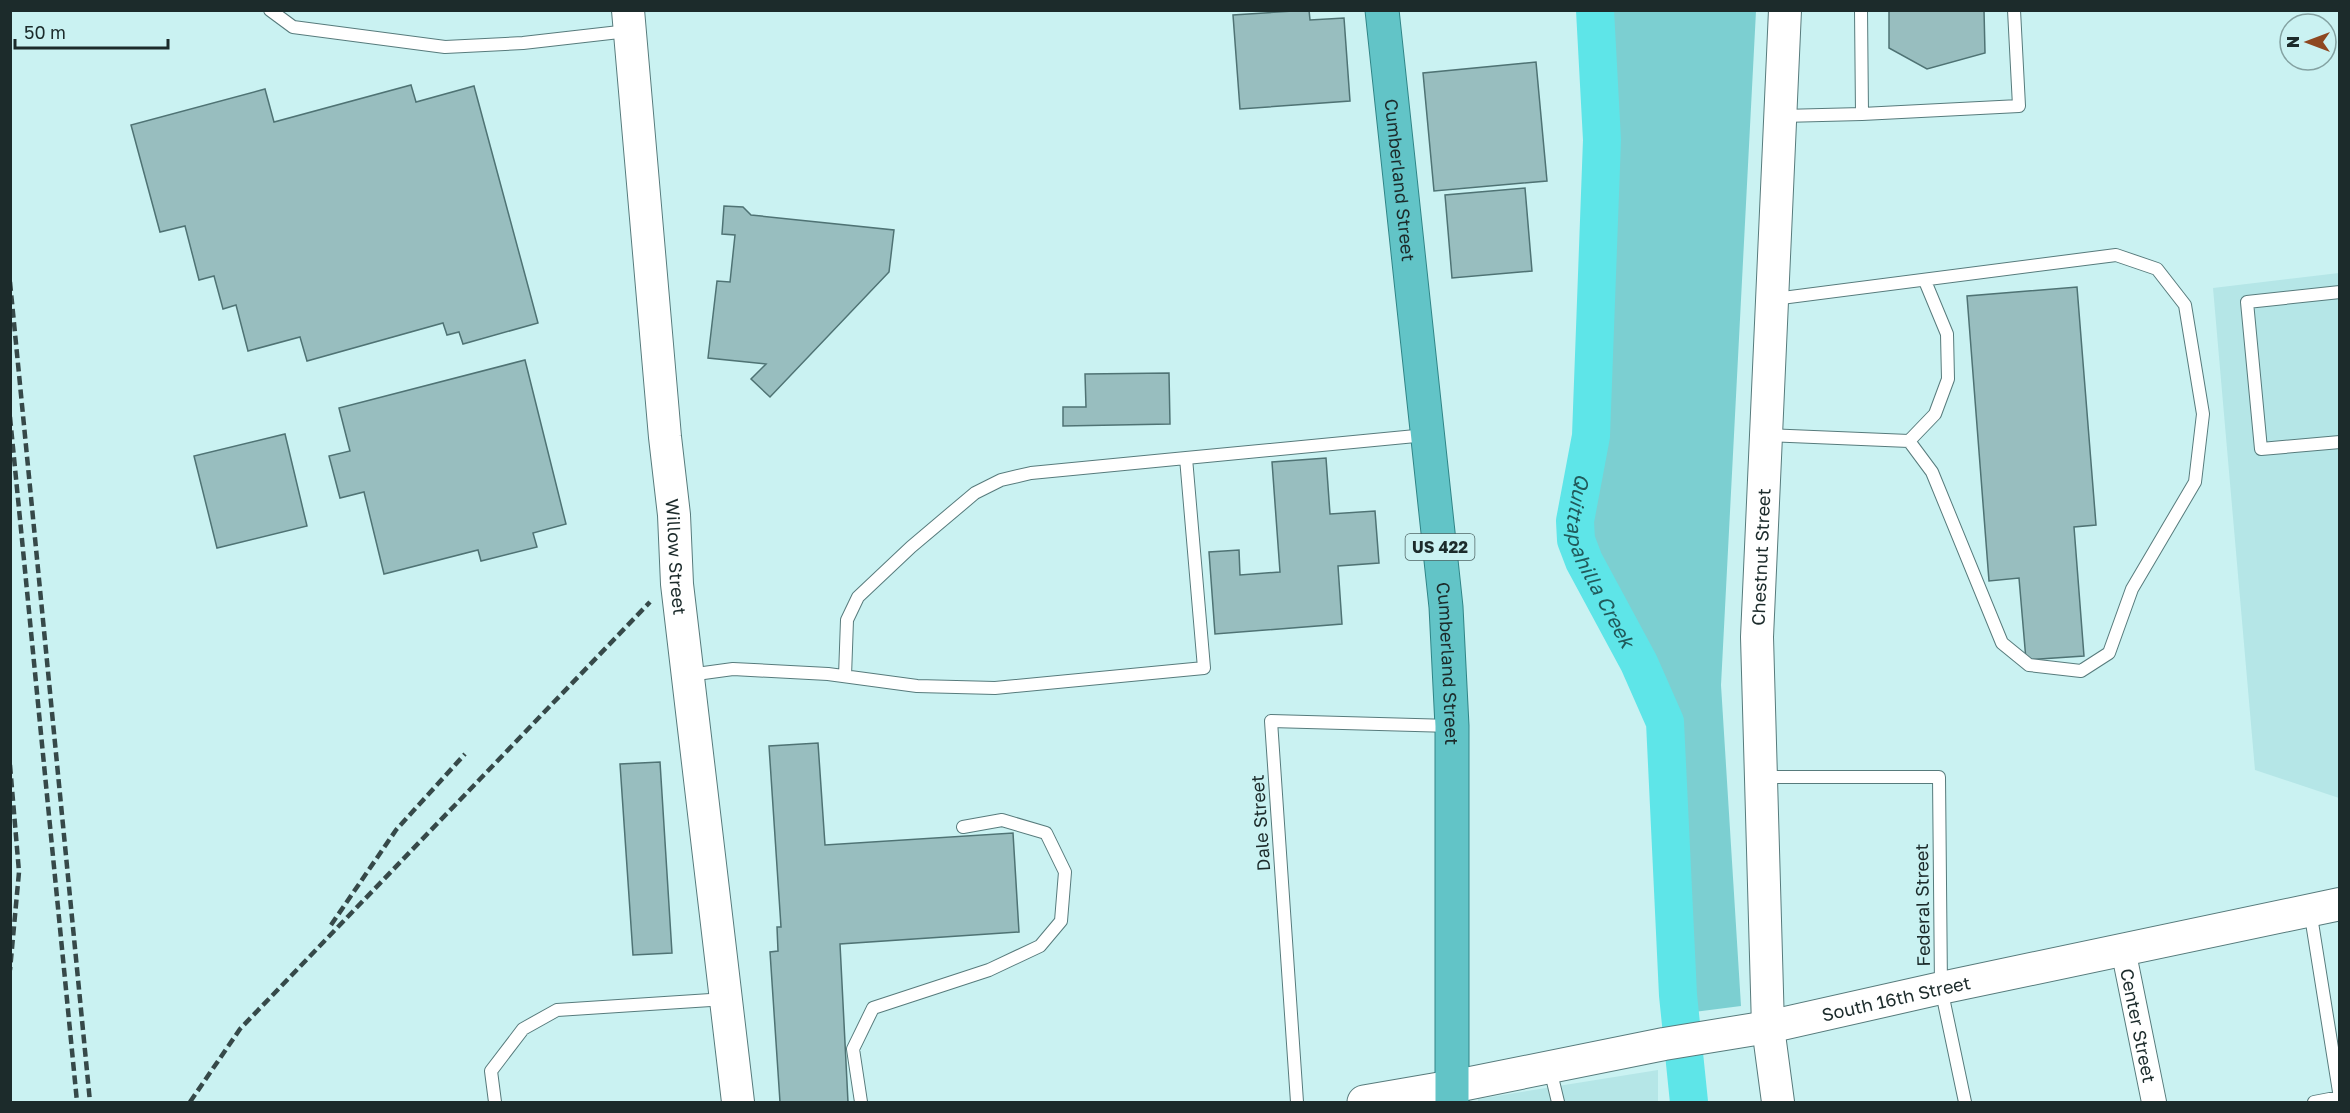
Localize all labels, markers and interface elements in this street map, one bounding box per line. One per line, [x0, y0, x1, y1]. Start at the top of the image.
scale bar [15, 12, 168, 50]
north arrow [2278, 12, 2338, 72]
text: 50 m [24, 21, 66, 43]
text: N [2283, 36, 2303, 48]
street label: Cumberland Street [1381, 98, 1420, 263]
water label: Quittapahilla Creek [1563, 472, 1642, 654]
street label: Chestnut Street [1747, 488, 1775, 626]
street label: Willow Street [661, 497, 692, 616]
road number: US 422 [1406, 534, 1474, 560]
street label: Cumberland Street [1432, 581, 1463, 745]
street label: Dale Street [1246, 774, 1274, 872]
street label: Federal Street [1910, 843, 1934, 967]
street label: Center Street [2116, 966, 2161, 1085]
street label: South 16th Street [1820, 971, 1972, 1026]

